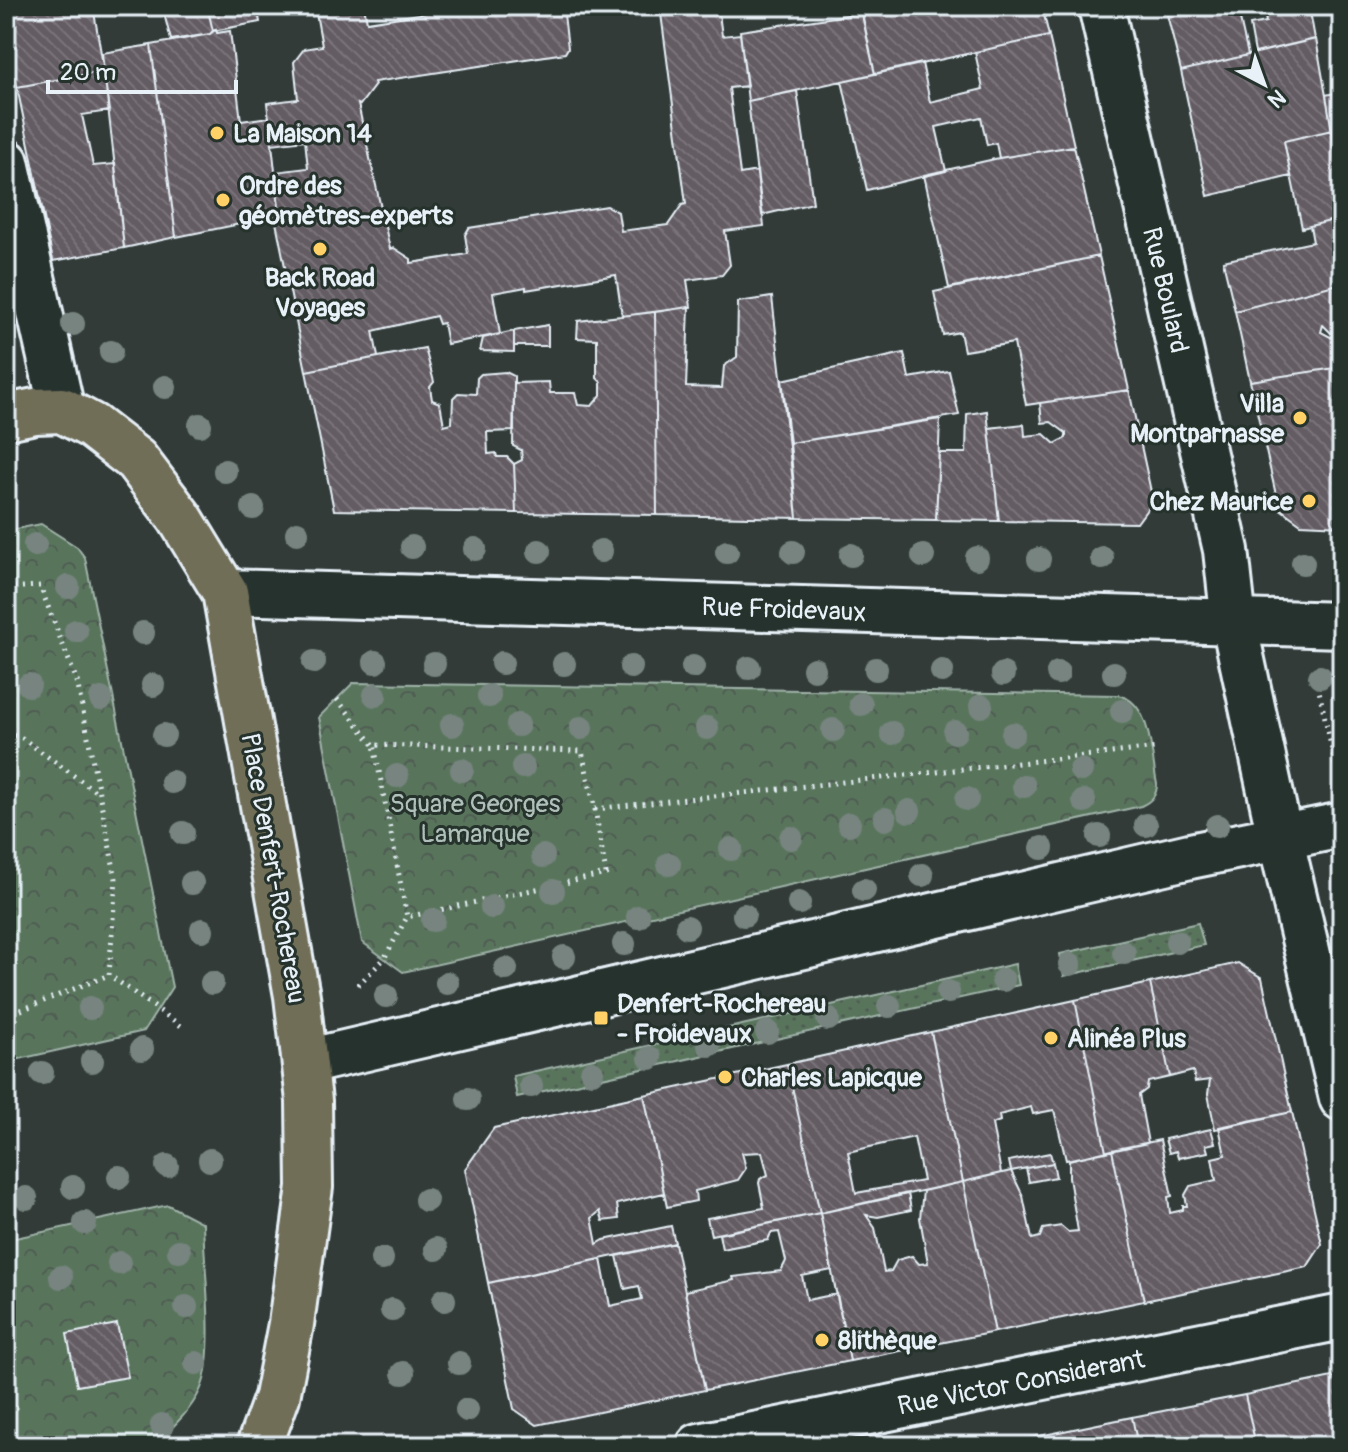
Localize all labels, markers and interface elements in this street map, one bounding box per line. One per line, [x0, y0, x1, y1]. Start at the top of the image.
scale bar [48, 44, 236, 94]
north arrow [1224, 44, 1304, 124]
text: 20 m [60, 58, 116, 87]
text: N [1262, 83, 1291, 114]
place label: La Maison 14 [233, 118, 372, 150]
marker: La Maison 14 [208, 124, 226, 142]
place label: Ordre des géomètres-experts [239, 170, 453, 232]
marker: Ordre des géomètres-experts [214, 191, 232, 209]
street label: Rue Boulard [1135, 224, 1195, 356]
marker: Back Road Voyages [311, 240, 329, 258]
place label: Back Road Voyages [265, 262, 375, 324]
place label: Villa Montparnasse [1130, 388, 1285, 450]
marker: Villa Montparnasse [1291, 409, 1309, 427]
place label: Chez Maurice [1149, 486, 1294, 518]
marker: Chez Maurice [1300, 492, 1318, 510]
street label: Rue Froidevaux [701, 591, 867, 629]
street label: Place Denfert-Rochereau [233, 731, 313, 1006]
park label: Square Georges Lamarque [390, 788, 561, 850]
place label: Denfert-Rochereau - Froidevaux [617, 988, 826, 1050]
marker: Denfert-Rochereau - Froidevaux [592, 1009, 610, 1027]
place label: Alinéa Plus [1067, 1023, 1186, 1055]
marker: Alinéa Plus [1042, 1029, 1060, 1047]
place label: Charles Lapicque [741, 1062, 923, 1094]
marker: Charles Lapicque [716, 1068, 734, 1086]
place label: 8lithèque [838, 1325, 938, 1357]
marker: 8lithèque [813, 1331, 831, 1349]
street label: Rue Victor Considerant [895, 1343, 1148, 1423]

